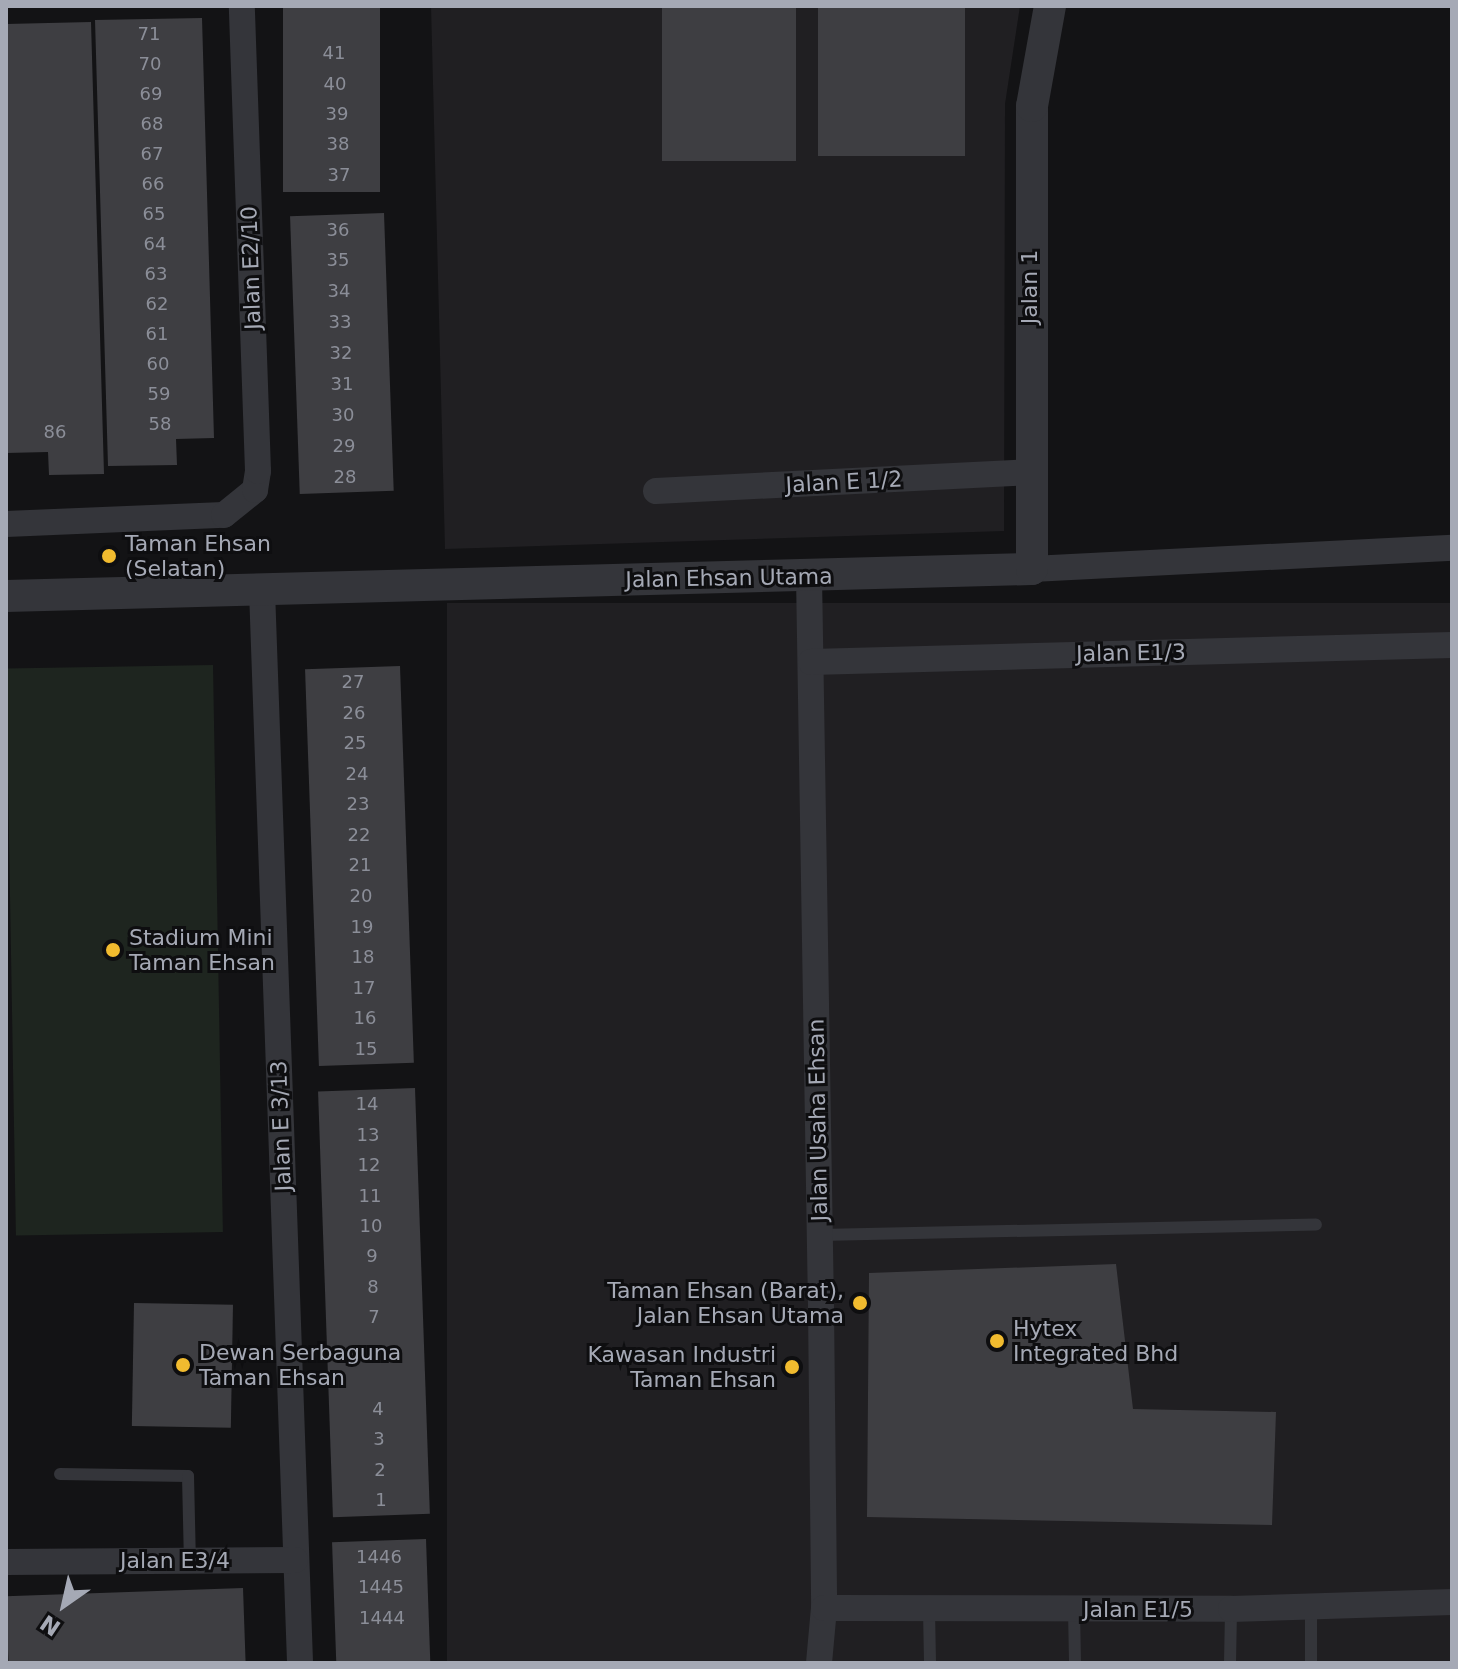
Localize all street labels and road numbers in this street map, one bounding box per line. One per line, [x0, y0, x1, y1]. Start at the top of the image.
street label: Jalan E2/10 [236, 206, 266, 330]
street label: Jalan 1 [1017, 250, 1043, 324]
street label: Jalan E 1/2 [785, 466, 903, 498]
street label: Jalan Ehsan Utama [625, 563, 833, 593]
street label: Jalan E1/3 [1076, 639, 1186, 667]
street label: Jalan Usaha Ehsan [803, 1018, 833, 1222]
street label: Jalan E 3/13 [266, 1060, 296, 1192]
street label: Jalan E3/4 [120, 1548, 230, 1574]
street label: Jalan E1/5 [1083, 1597, 1193, 1623]

